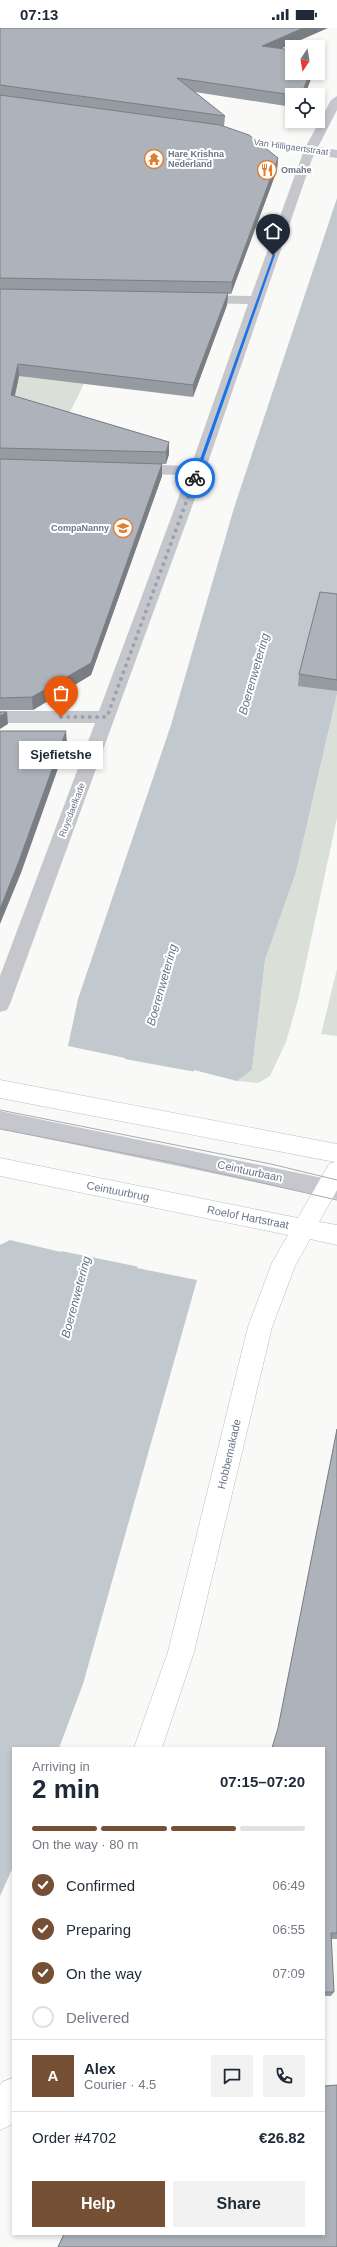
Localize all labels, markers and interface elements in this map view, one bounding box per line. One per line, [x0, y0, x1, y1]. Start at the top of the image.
text: 07:13 [20, 6, 58, 23]
north arrow [285, 40, 325, 80]
map controls [285, 40, 325, 128]
button: locate [285, 88, 325, 128]
street label: Van Hilligaertstraat [253, 137, 330, 157]
temple icon: Hare Krishna Nederland [143, 148, 165, 170]
place label: Hare Krishna Nederland [168, 149, 225, 169]
restaurant icon: Omahe [256, 159, 278, 181]
place label: Omahe [281, 165, 312, 175]
pin [256, 214, 290, 255]
icon: home [262, 220, 284, 242]
courier [175, 458, 215, 498]
icon: bike [184, 467, 206, 489]
school or university icon: CompaNanny [112, 517, 134, 539]
place label: CompaNanny [51, 523, 109, 533]
water label: Boerenwetering [236, 631, 272, 716]
pin [44, 676, 78, 717]
icon: bag [50, 682, 72, 704]
callout: Sjefietshe [19, 741, 103, 769]
text: Sjefietshe [30, 747, 92, 762]
street label: Ruysdaelkade [57, 782, 87, 838]
water label: Boerenwetering [144, 942, 180, 1027]
street label: Ceintuurbaan [216, 1158, 284, 1184]
street label: Ceintuurbrug [86, 1179, 150, 1203]
street label: Roelof Hartstraat [206, 1203, 290, 1231]
water label: Boerenwetering [58, 1254, 94, 1339]
street label: Hobbemakade [215, 1418, 243, 1490]
text: Arriving in [32, 1759, 90, 1774]
text: 07:15–07:20 [220, 1773, 305, 1790]
text: 2 min [32, 1774, 100, 1804]
text: On the way · 80 m [32, 1837, 138, 1852]
icon: check [32, 1874, 54, 1896]
text: Confirmed [66, 1877, 135, 1894]
text: 06:49 [272, 1878, 305, 1893]
icon: check [32, 1918, 54, 1940]
text: Preparing [66, 1921, 131, 1938]
text: 06:55 [272, 1922, 305, 1937]
icon: check [32, 1962, 54, 1984]
text: On the way [66, 1965, 142, 1982]
text: 07:09 [272, 1966, 305, 1981]
text: Delivered [66, 2009, 129, 2026]
button: chat [211, 2055, 253, 2097]
button: phone [263, 2055, 305, 2097]
text: Alex [84, 2060, 116, 2077]
text: A [48, 2067, 58, 2084]
text: Courier · 4.5 [84, 2077, 156, 2092]
text: Order #4702 [32, 2129, 116, 2146]
text: €26.82 [259, 2129, 305, 2146]
button: Help [32, 2181, 165, 2227]
button: Share [173, 2181, 305, 2227]

